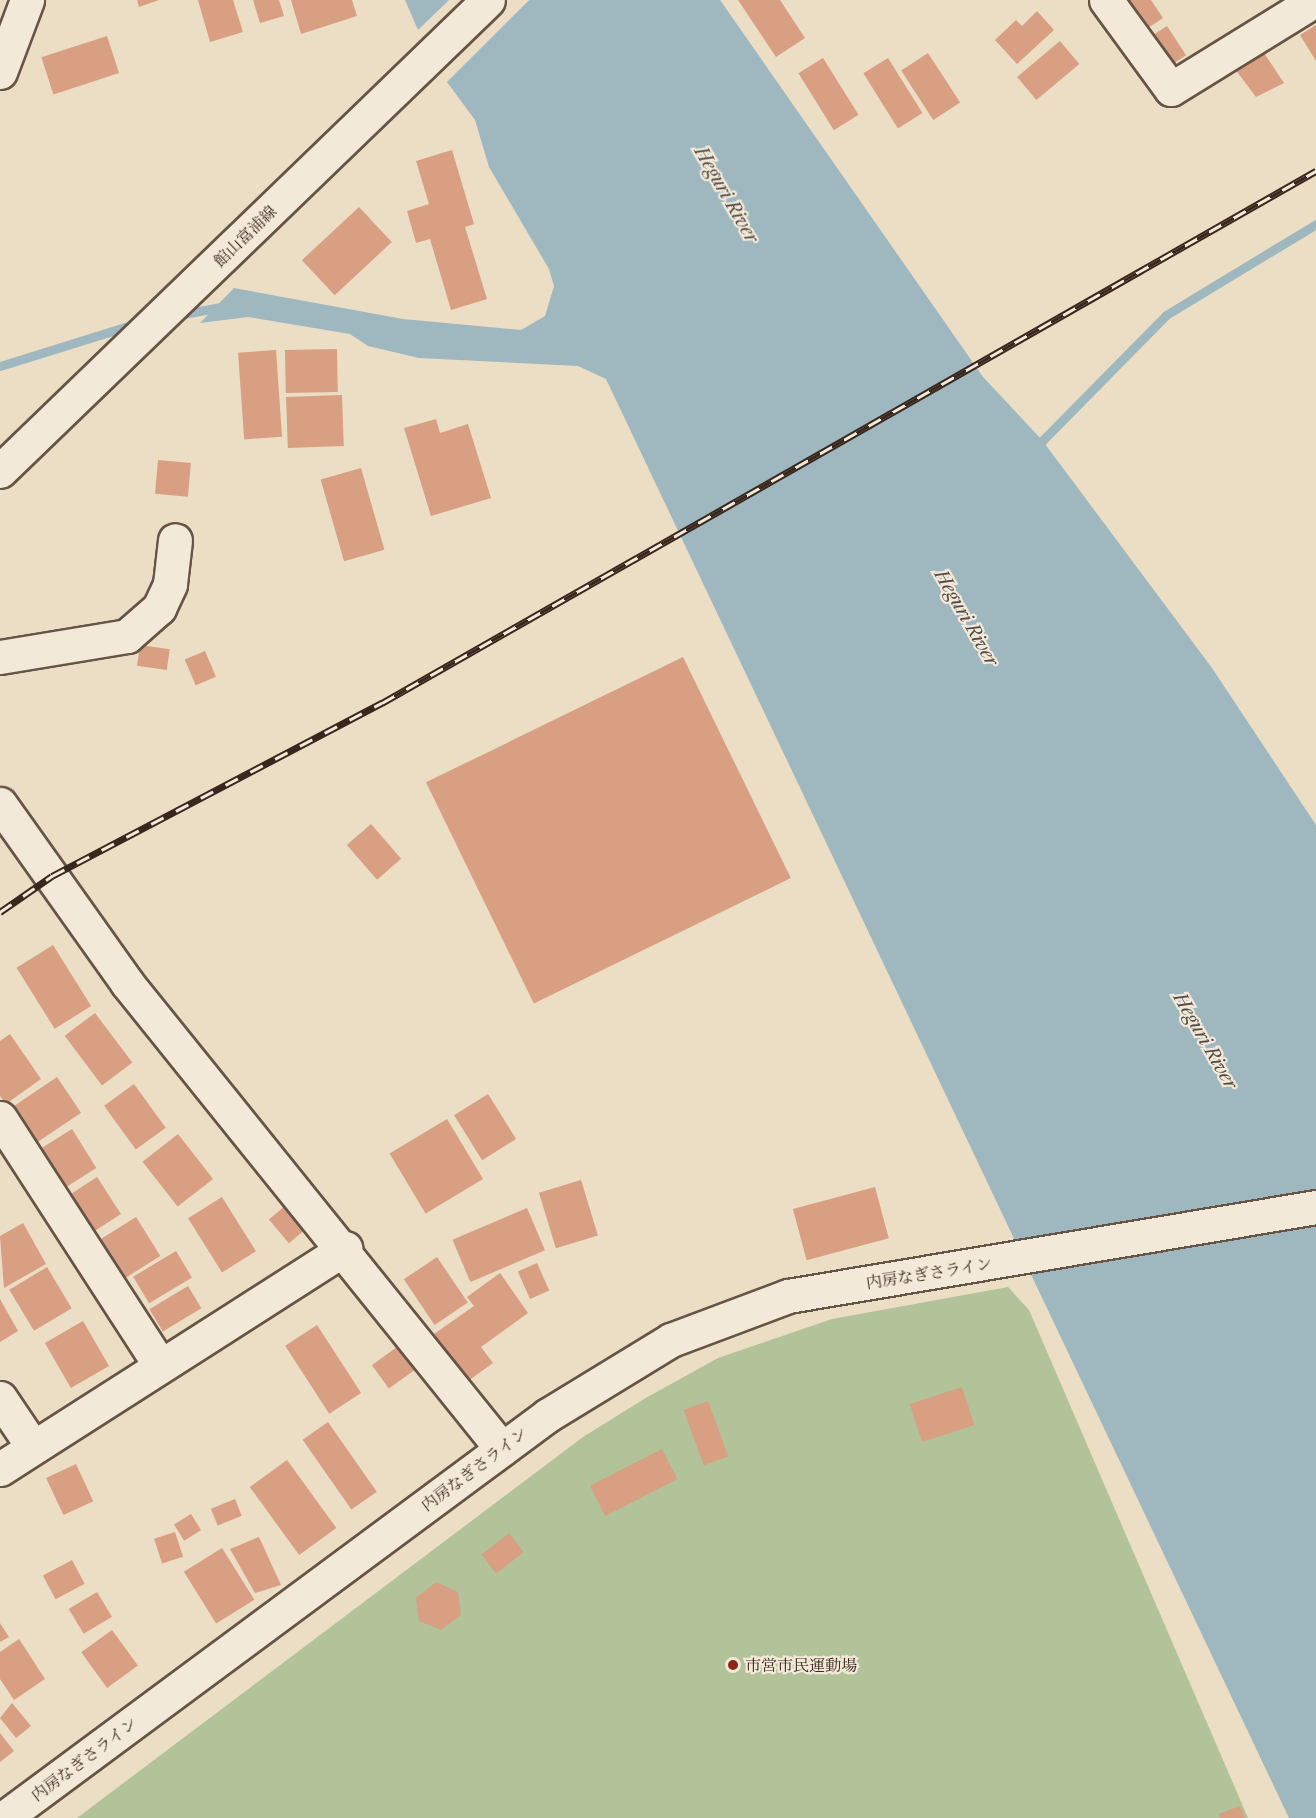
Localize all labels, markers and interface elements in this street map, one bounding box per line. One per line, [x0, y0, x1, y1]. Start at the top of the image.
water label: Heguri River [690, 143, 762, 247]
street label: 館山富浦線 [210, 201, 280, 271]
water label: Heguri River [930, 566, 1002, 670]
water label: Heguri River [1169, 989, 1241, 1093]
street label: 内房なぎさライン [864, 1254, 994, 1292]
street label: 内房なぎさライン [417, 1423, 531, 1515]
place label: 市営市民運動場 [745, 1655, 857, 1675]
marker: 市営市民運動場 [726, 1658, 740, 1672]
street label: 内房なぎさライン [27, 1713, 141, 1805]

